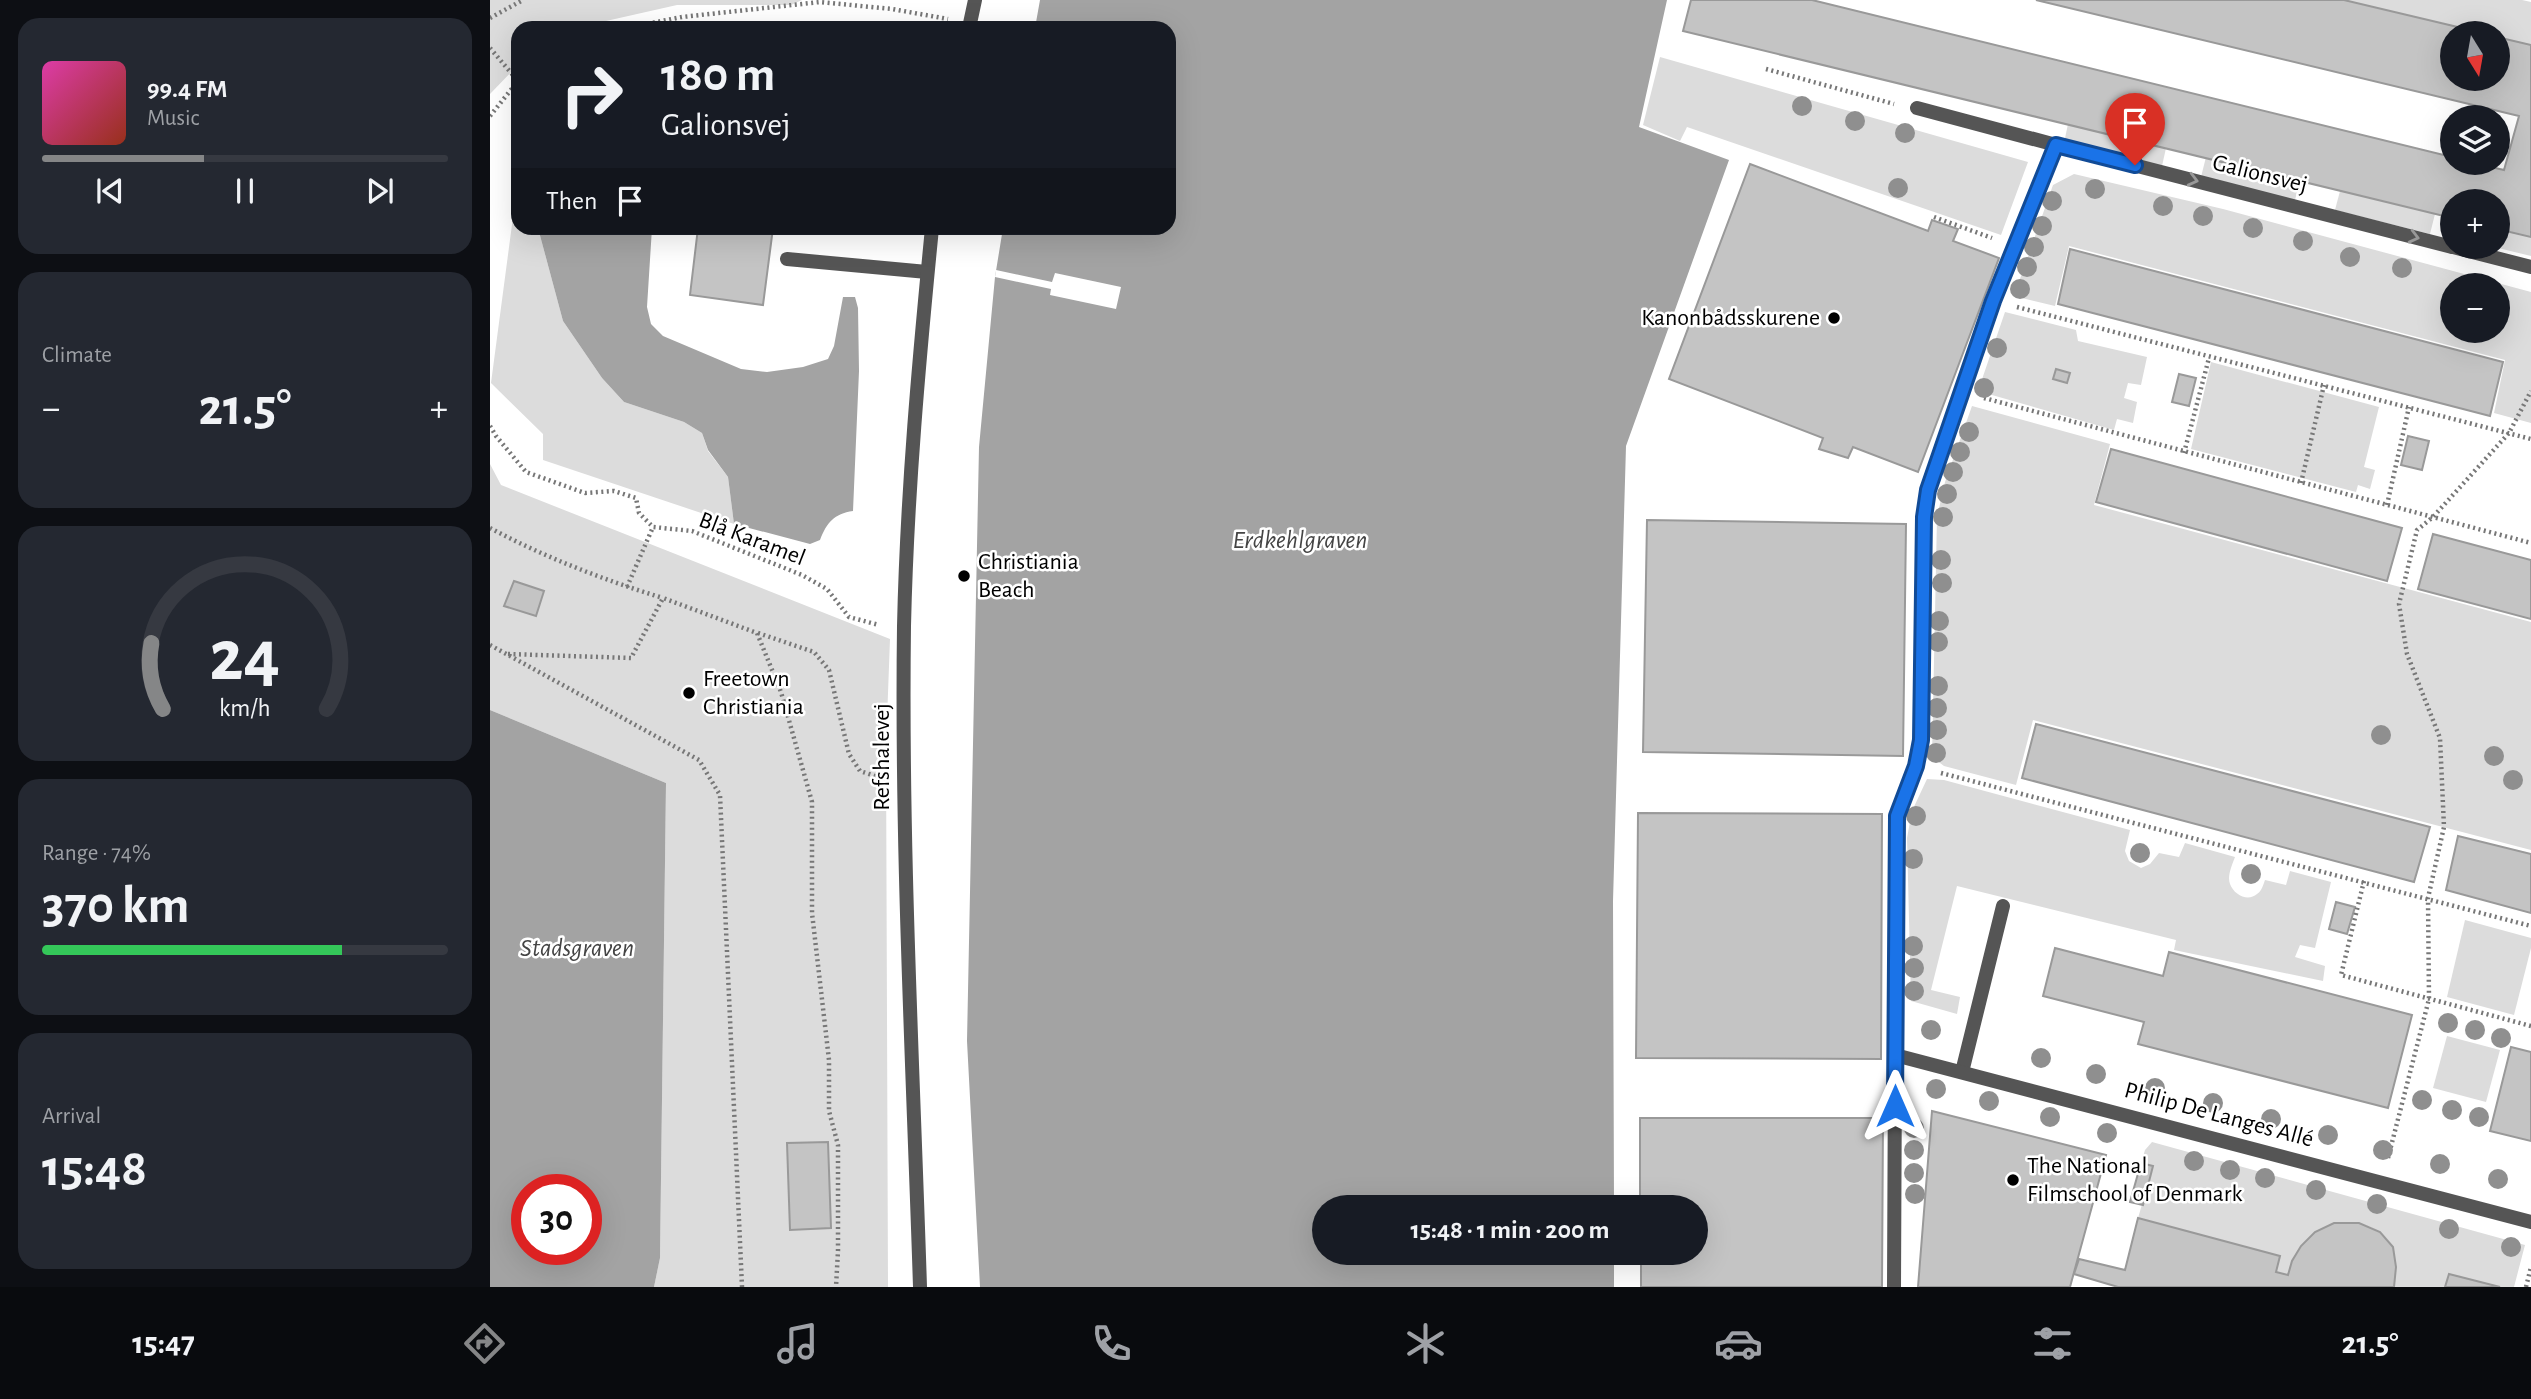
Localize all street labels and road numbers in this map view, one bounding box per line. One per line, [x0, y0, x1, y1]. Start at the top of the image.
street label: Galionsvej [2210, 151, 2310, 197]
street label: Blå Karamel [695, 508, 809, 570]
street label: Refshalevej [870, 703, 894, 811]
street label: Philip De Langes Allé [2122, 1078, 2316, 1152]

